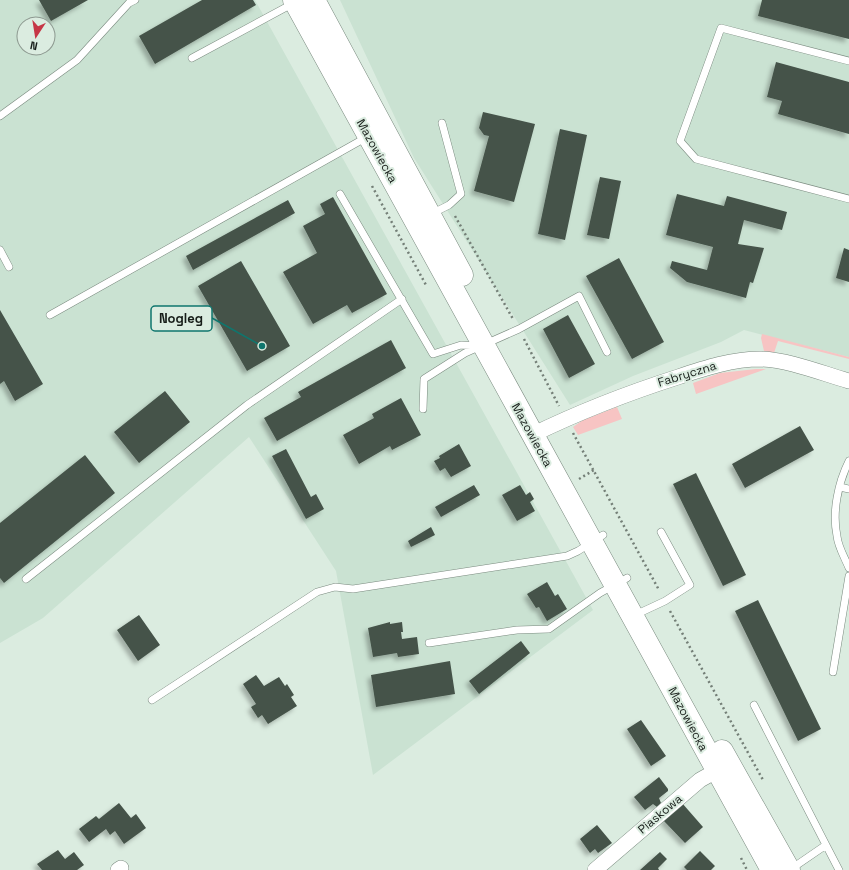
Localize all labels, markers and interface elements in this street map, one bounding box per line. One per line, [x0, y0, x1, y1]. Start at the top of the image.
north arrow [16, 16, 56, 56]
text: N [29, 38, 39, 53]
street label: Mazowiecka [353, 116, 401, 186]
callout: Nogleg [151, 306, 212, 331]
text: Nogleg [159, 310, 203, 327]
street label: Fabryczna [656, 357, 718, 390]
street label: Mazowiecka [508, 400, 556, 470]
street label: Mazowiecka [664, 684, 712, 754]
street label: Piaskowa [634, 791, 686, 837]

